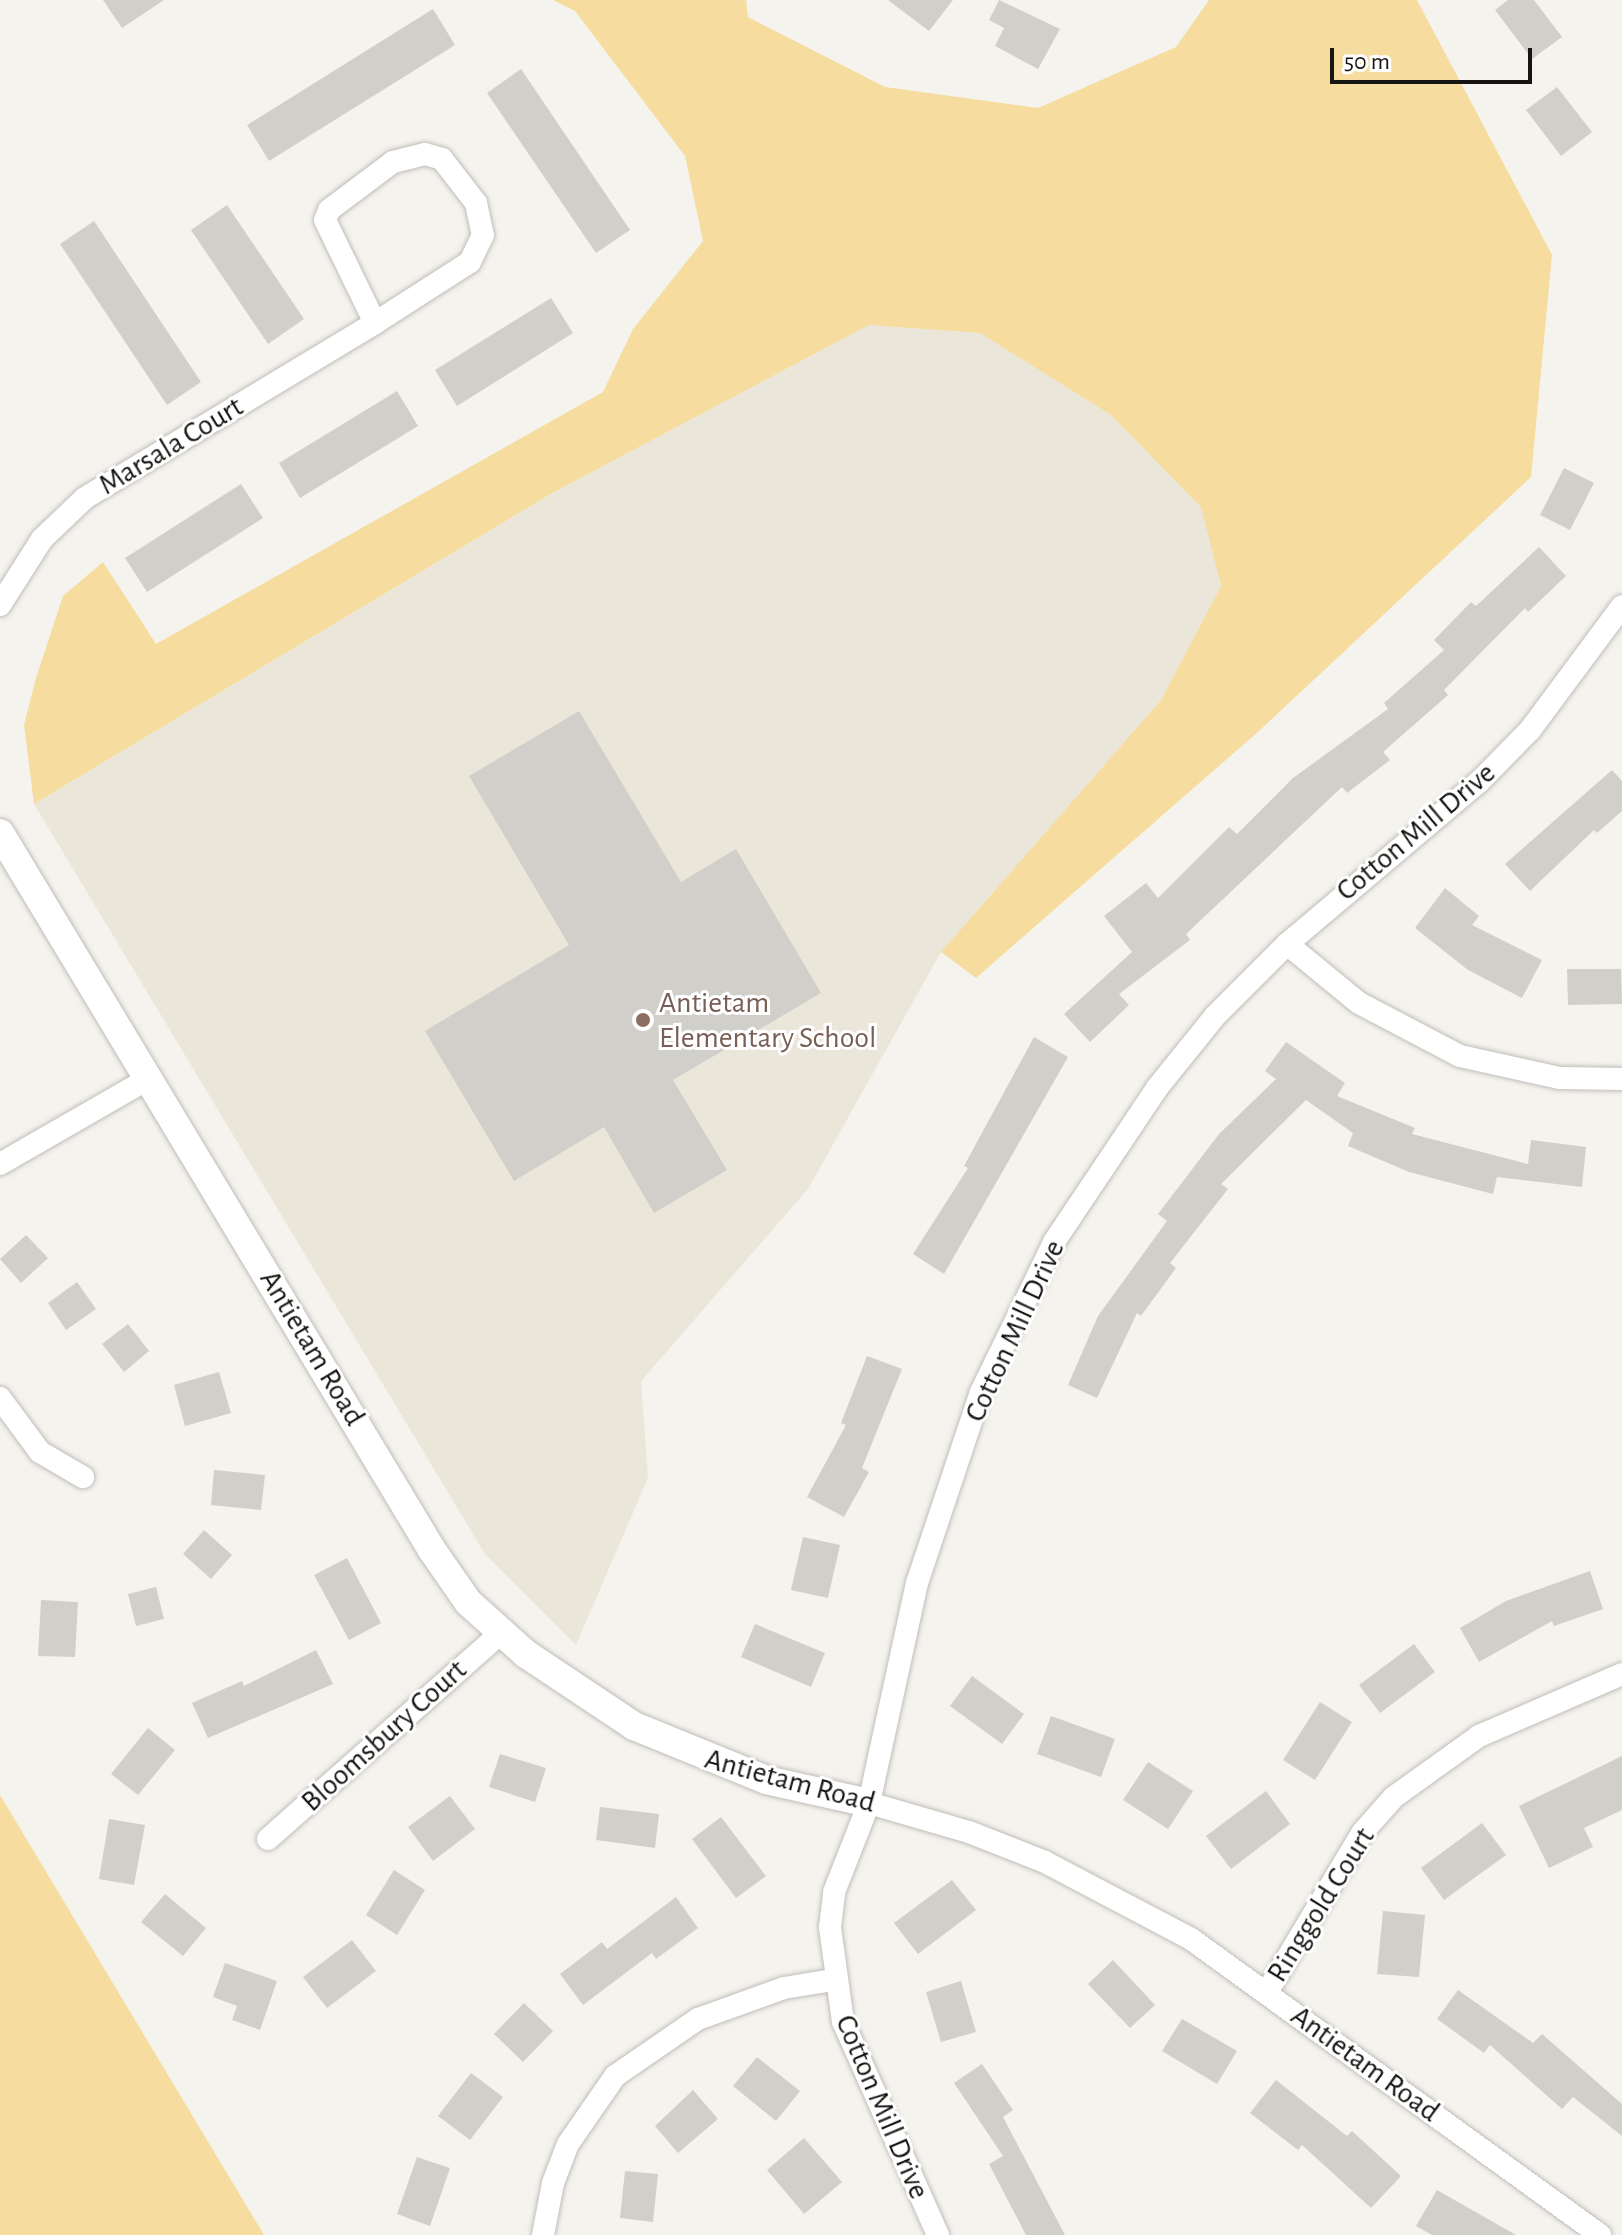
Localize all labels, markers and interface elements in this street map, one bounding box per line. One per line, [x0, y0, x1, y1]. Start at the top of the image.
scale bar [1334, 32, 1536, 82]
text: 50 m [1344, 50, 1390, 74]
street label: Marsala Court [92, 389, 250, 503]
street label: Cotton Mill Drive [1329, 755, 1503, 909]
place label: Antietam Elementary School [659, 985, 876, 1056]
marker: Antietam Elementary School [634, 1011, 652, 1029]
street label: Cotton Mill Drive [957, 1234, 1073, 1428]
street label: Antietam Road [252, 1264, 372, 1432]
street label: Bloomsbury Court [294, 1652, 474, 1820]
street label: Antietam Road [701, 1741, 879, 1821]
street label: Ringgold Court [1259, 1821, 1383, 1989]
street label: Antietam Road [1284, 1998, 1446, 2130]
street label: Cotton Mill Drive [827, 2010, 937, 2204]

